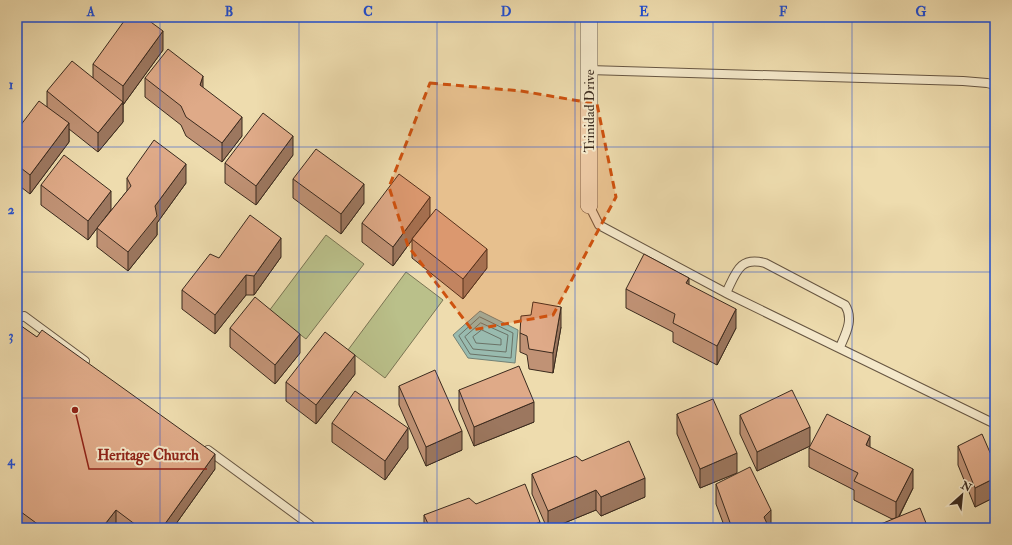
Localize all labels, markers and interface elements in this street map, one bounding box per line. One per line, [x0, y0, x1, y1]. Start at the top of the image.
text: A [86, 4, 96, 20]
text: B [225, 4, 233, 20]
text: C [363, 4, 373, 20]
text: D [501, 4, 512, 20]
text: E [639, 4, 649, 20]
text: F [779, 4, 788, 20]
text: G [916, 4, 927, 20]
street label: Trinidad Drive [581, 69, 598, 153]
text: 1 [9, 77, 14, 93]
text: 2 [8, 202, 15, 218]
text: 3 [9, 328, 14, 344]
callout: Heritage Church [89, 442, 207, 469]
text: Heritage Church [97, 446, 199, 466]
text: 4 [6, 453, 15, 469]
north arrow [942, 475, 982, 515]
text: N [958, 478, 975, 495]

